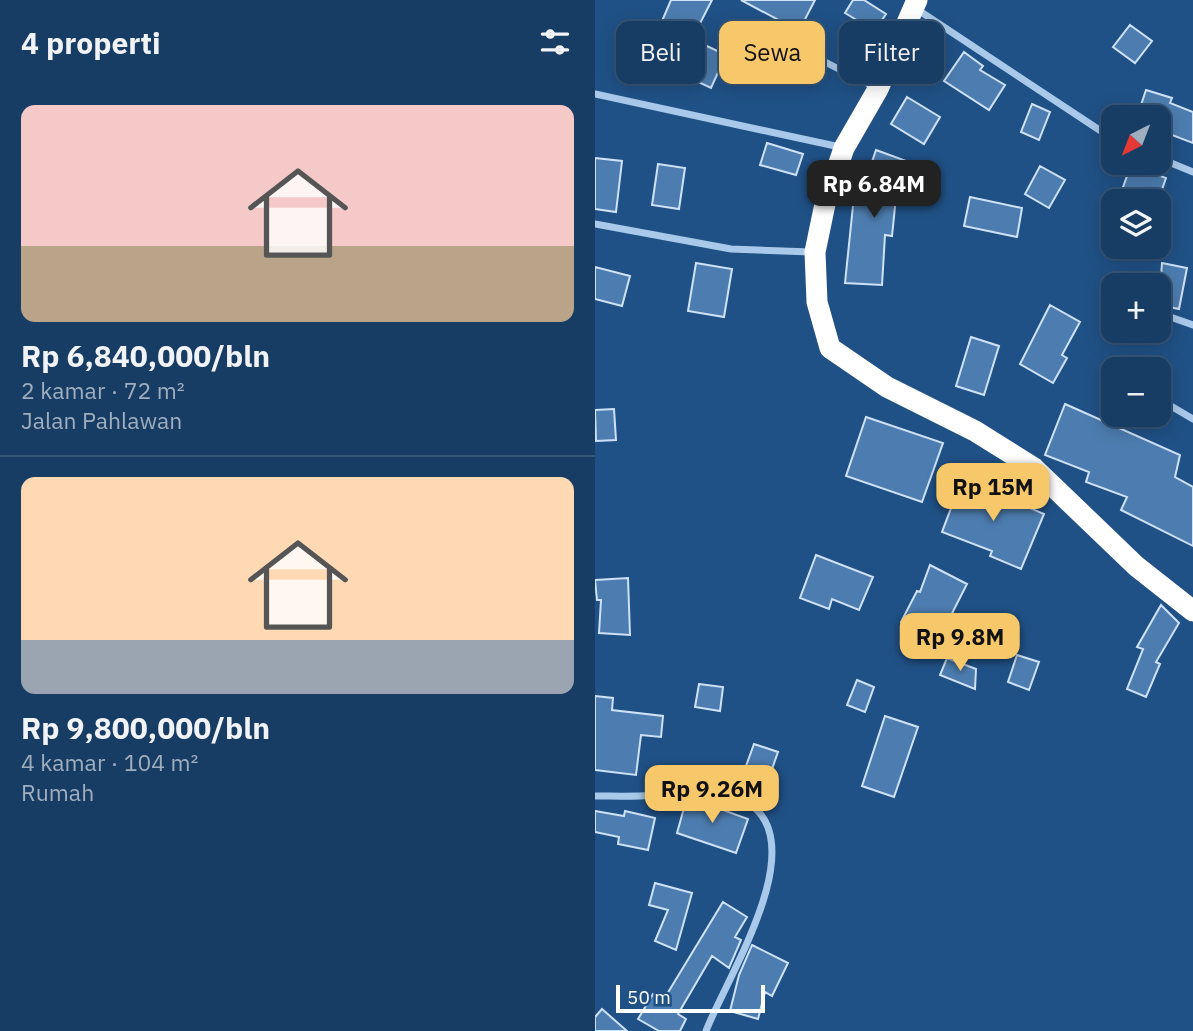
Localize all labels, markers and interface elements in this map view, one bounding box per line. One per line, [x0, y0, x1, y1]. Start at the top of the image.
chip: Beli [616, 21, 705, 84]
chip: Sewa [719, 21, 825, 84]
chip: Filter [839, 21, 944, 84]
text: 4 properti [21, 23, 161, 62]
icon: filters [536, 23, 574, 61]
north arrow [1101, 105, 1171, 175]
map controls [1101, 105, 1171, 427]
icon: home [235, 150, 361, 276]
pin: Rp 6.84M [802, 160, 946, 220]
text: Rp 6.84M [823, 168, 925, 198]
button: layers [1101, 189, 1171, 259]
button: + [1101, 273, 1171, 343]
text: Rp 6,840,000/bln [21, 336, 270, 375]
button: − [1101, 357, 1171, 427]
text: 2 kamar · 72 m² [21, 375, 185, 405]
text: Jalan Pahlawan [21, 405, 182, 435]
pin: Rp 15M [936, 463, 1050, 523]
text: Rp 15M [952, 471, 1034, 501]
icon: home [235, 522, 361, 648]
pin: Rp 9.8M [895, 614, 1025, 673]
text: Rp 9.8M [916, 621, 1004, 651]
text: Rp 9,800,000/bln [21, 708, 270, 747]
text: 4 kamar · 104 m² [21, 747, 199, 777]
pin: Rp 9.26M [640, 766, 784, 825]
text: Rp 9.26M [661, 773, 763, 803]
text: Rumah [21, 777, 94, 807]
scale bar [616, 982, 765, 1014]
text: 50 m [627, 985, 671, 1009]

